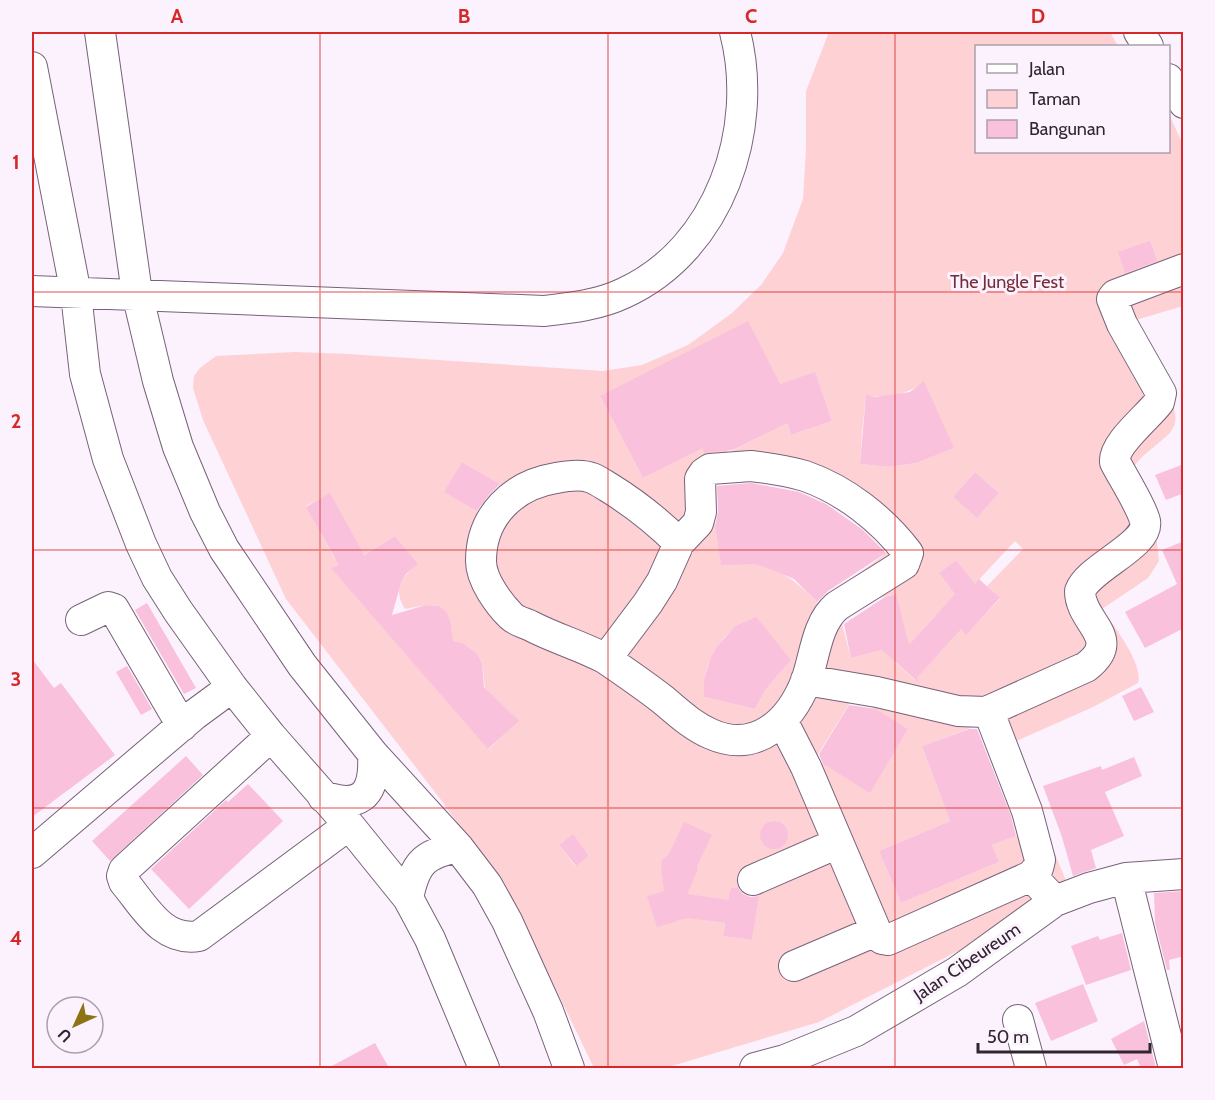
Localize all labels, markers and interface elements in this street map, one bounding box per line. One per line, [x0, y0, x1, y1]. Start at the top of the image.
text: A [171, 4, 184, 28]
text: B [458, 4, 470, 28]
text: C [745, 4, 757, 28]
text: D [1031, 4, 1045, 28]
legend [975, 45, 1170, 153]
text: Jalan [1028, 58, 1065, 80]
text: Taman [1029, 88, 1081, 110]
text: Bangunan [1029, 118, 1106, 140]
text: 1 [12, 150, 20, 174]
park label: The Jungle Fest [950, 271, 1064, 293]
text: 2 [11, 409, 21, 433]
text: 3 [11, 667, 21, 691]
street label: Jalan Cibeureum [909, 918, 1025, 1006]
text: 4 [10, 926, 22, 950]
north arrow [45, 995, 105, 1055]
scale bar [978, 1016, 1150, 1054]
text: U [54, 1024, 76, 1046]
text: 50 m [987, 1026, 1029, 1048]

